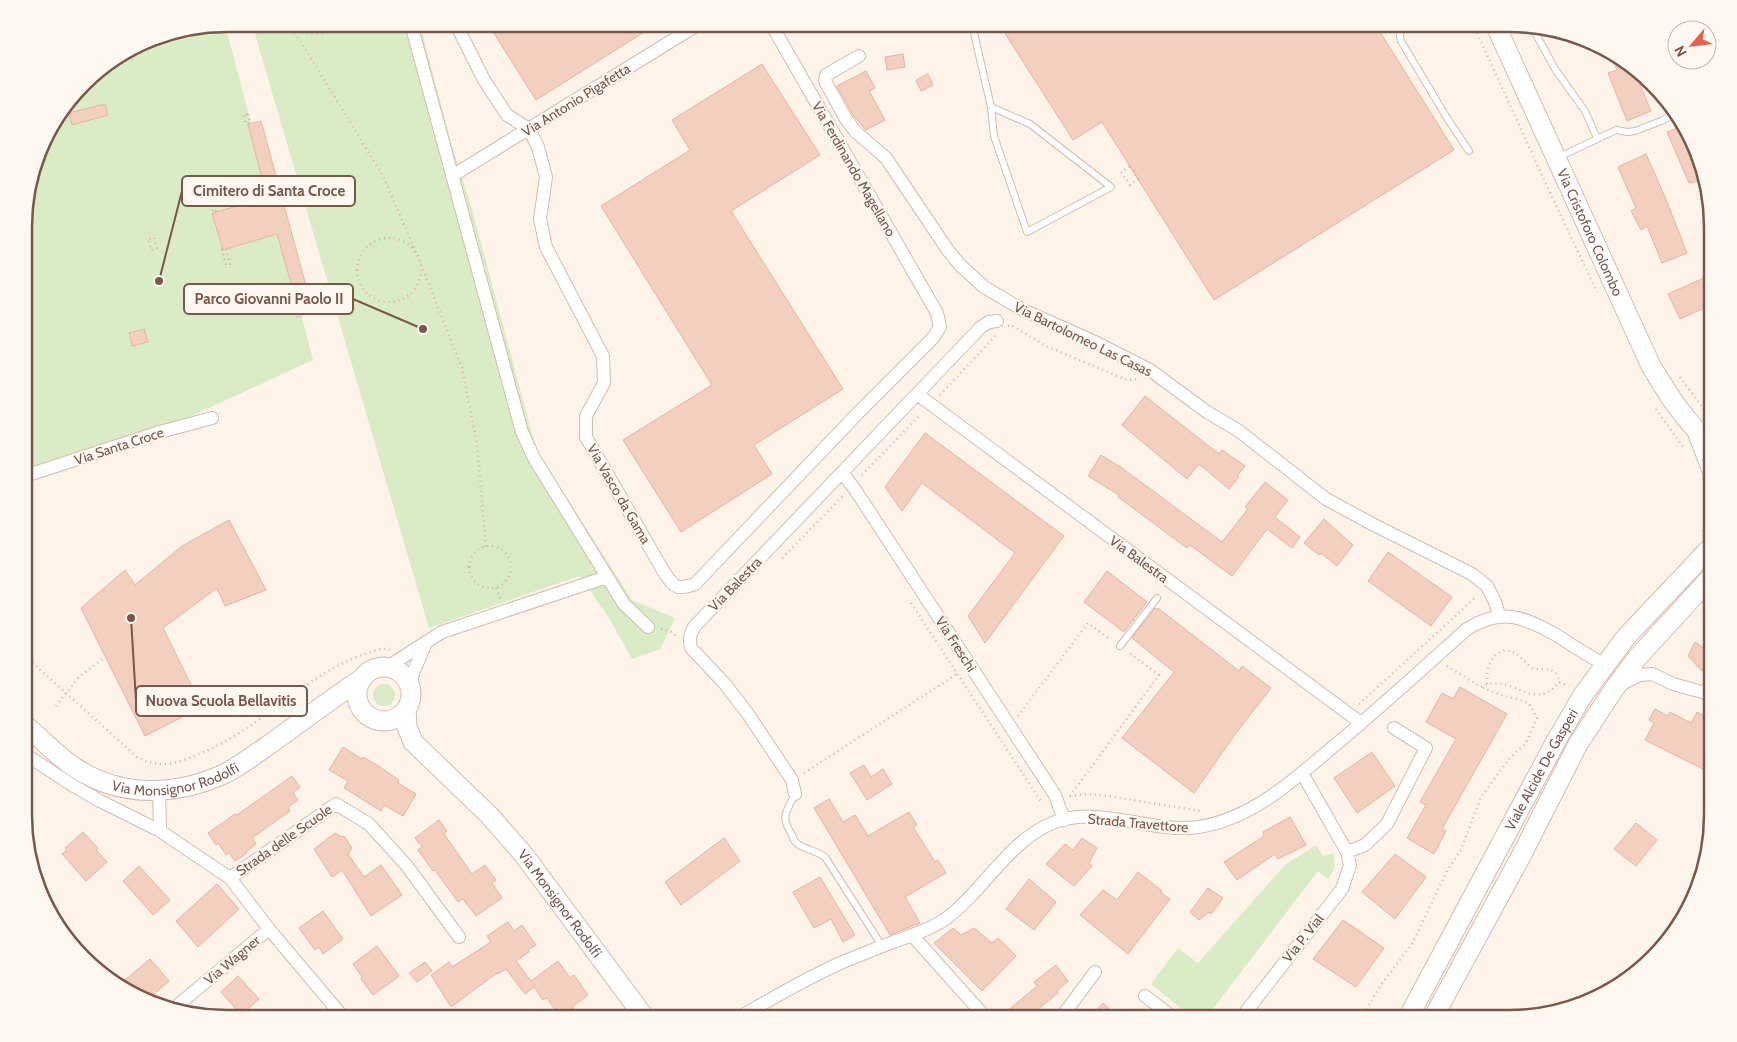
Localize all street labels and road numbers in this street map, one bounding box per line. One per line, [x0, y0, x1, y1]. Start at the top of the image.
street label: Via Antonio Pigafetta [518, 59, 634, 141]
street label: Via Ferdinando Magellano [808, 98, 900, 240]
street label: Via Cristoforo Colombo [1553, 166, 1627, 299]
street label: Via Bartolomeo Las Casas [1011, 298, 1155, 380]
street label: Via Santa Croce [72, 423, 166, 469]
street label: Via Vasco da Gama [583, 441, 655, 547]
street label: Via Balestra [1106, 531, 1172, 587]
street label: Via Balestra [705, 553, 766, 615]
street label: Via Freschi [931, 613, 981, 675]
street label: Viale Alcide De Gasperi [1501, 705, 1582, 834]
street label: Via Monsignor Rodolfi [110, 759, 242, 800]
street label: Strada delle Scuole [232, 800, 336, 880]
street label: Strada Travettore [1087, 810, 1189, 836]
street label: Via Monsignor Rodolfi [514, 846, 606, 961]
street label: Via P. Vial [1278, 909, 1328, 966]
street label: Via Wagner [200, 931, 264, 989]

